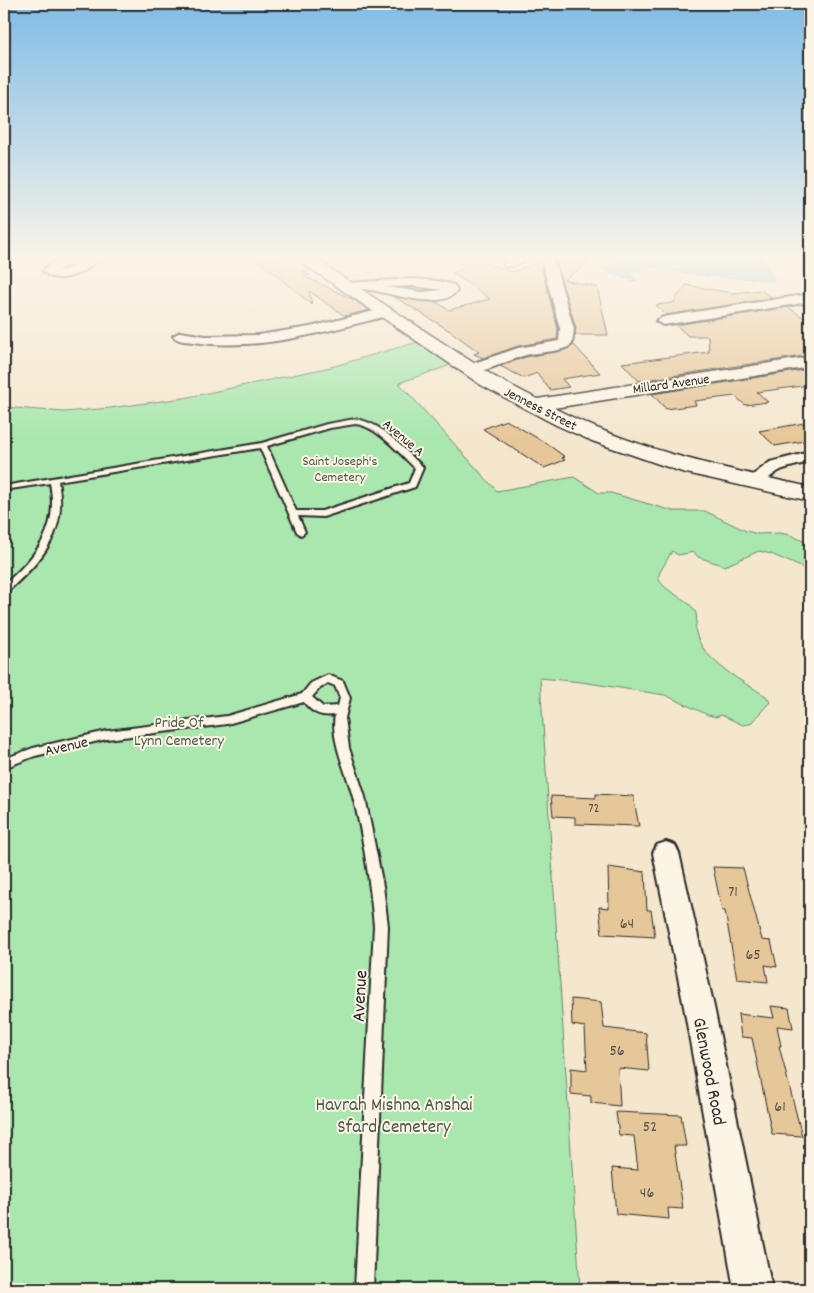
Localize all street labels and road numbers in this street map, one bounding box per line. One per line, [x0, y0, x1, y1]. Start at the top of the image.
street label: Millard Avenue [632, 370, 711, 400]
street label: Jenness Street [500, 383, 580, 437]
street label: Avenue A [377, 415, 428, 462]
street label: Avenue [43, 731, 90, 764]
street label: Avenue [347, 970, 376, 1023]
street label: Glenwood Road [684, 1015, 731, 1128]

